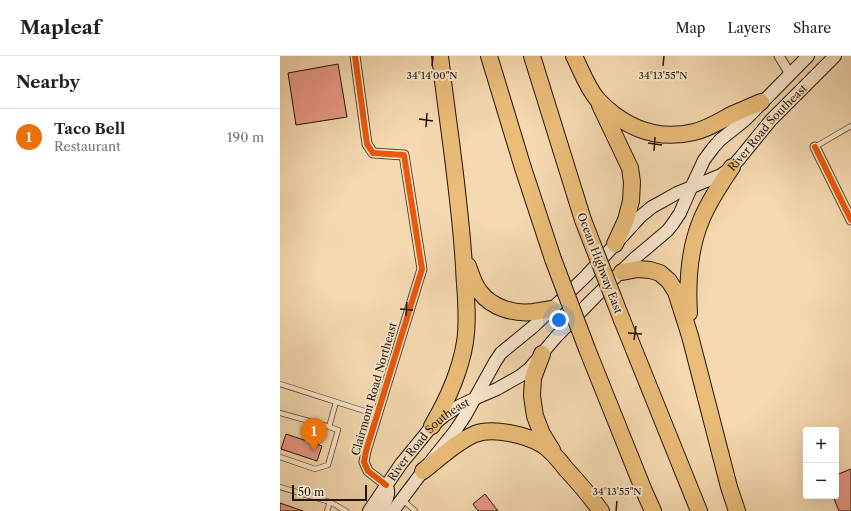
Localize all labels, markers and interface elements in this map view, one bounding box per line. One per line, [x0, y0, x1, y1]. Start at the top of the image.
text: Mapleaf [20, 16, 101, 39]
text: Map [675, 19, 705, 37]
text: Layers [727, 19, 771, 37]
text: Share [793, 19, 831, 37]
text: 34°14'00"N [406, 69, 458, 82]
text: 34°13'55"N [638, 69, 688, 82]
text: Nearby [16, 72, 80, 92]
street label: River Road Southeast [725, 81, 810, 174]
text: Taco Bell [54, 119, 125, 138]
text: 1 [26, 129, 32, 145]
text: 190 m [227, 129, 264, 145]
text: Restaurant [54, 138, 121, 154]
street label: Ocean Highway East [574, 211, 626, 316]
your location [549, 310, 569, 330]
street label: Clairmont Road Northeast [348, 321, 400, 457]
street label: River Road Southeast [385, 395, 472, 484]
pin: 1 [301, 418, 327, 451]
map controls [803, 427, 839, 499]
button: + [803, 427, 839, 463]
button: − [803, 463, 839, 499]
scale bar [292, 483, 367, 502]
text: 50 m [298, 485, 324, 499]
text: 34°13'55"N [592, 485, 642, 498]

